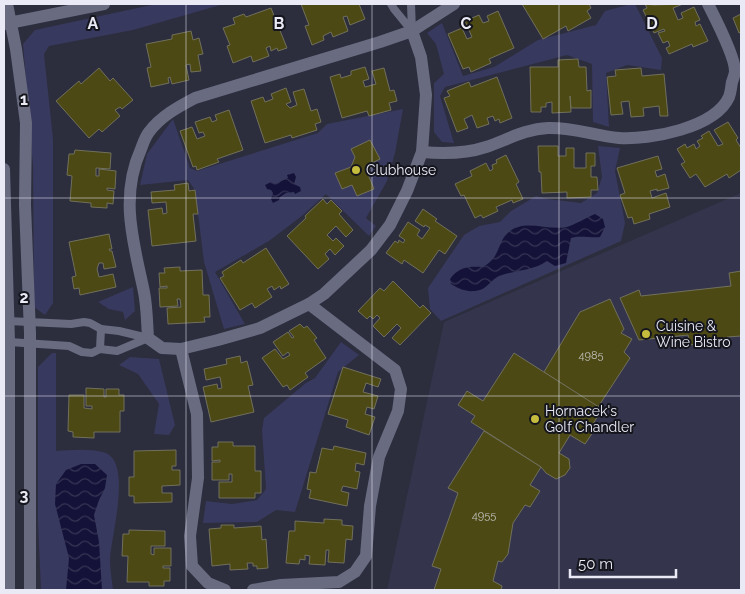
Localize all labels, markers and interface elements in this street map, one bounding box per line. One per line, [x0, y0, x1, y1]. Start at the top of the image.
text: A [88, 14, 99, 33]
text: B [274, 14, 285, 33]
text: C [461, 14, 472, 33]
text: D [646, 14, 658, 33]
text: 1 [20, 90, 28, 109]
place label: Clubhouse [366, 162, 436, 178]
marker: Clubhouse [350, 164, 362, 176]
text: 2 [19, 288, 29, 307]
place label: Cuisine & Wine Bistro [656, 318, 731, 350]
marker: Cuisine & Wine Bistro [640, 328, 652, 340]
house number: 4985 [579, 349, 603, 362]
place label: Hornacek's Golf Chandler [545, 403, 634, 435]
marker: Hornacek's Golf Chandler [529, 413, 541, 425]
text: 3 [20, 486, 29, 505]
house number: 4955 [472, 509, 496, 522]
scale bar [570, 546, 676, 578]
text: 50 m [578, 555, 613, 573]

